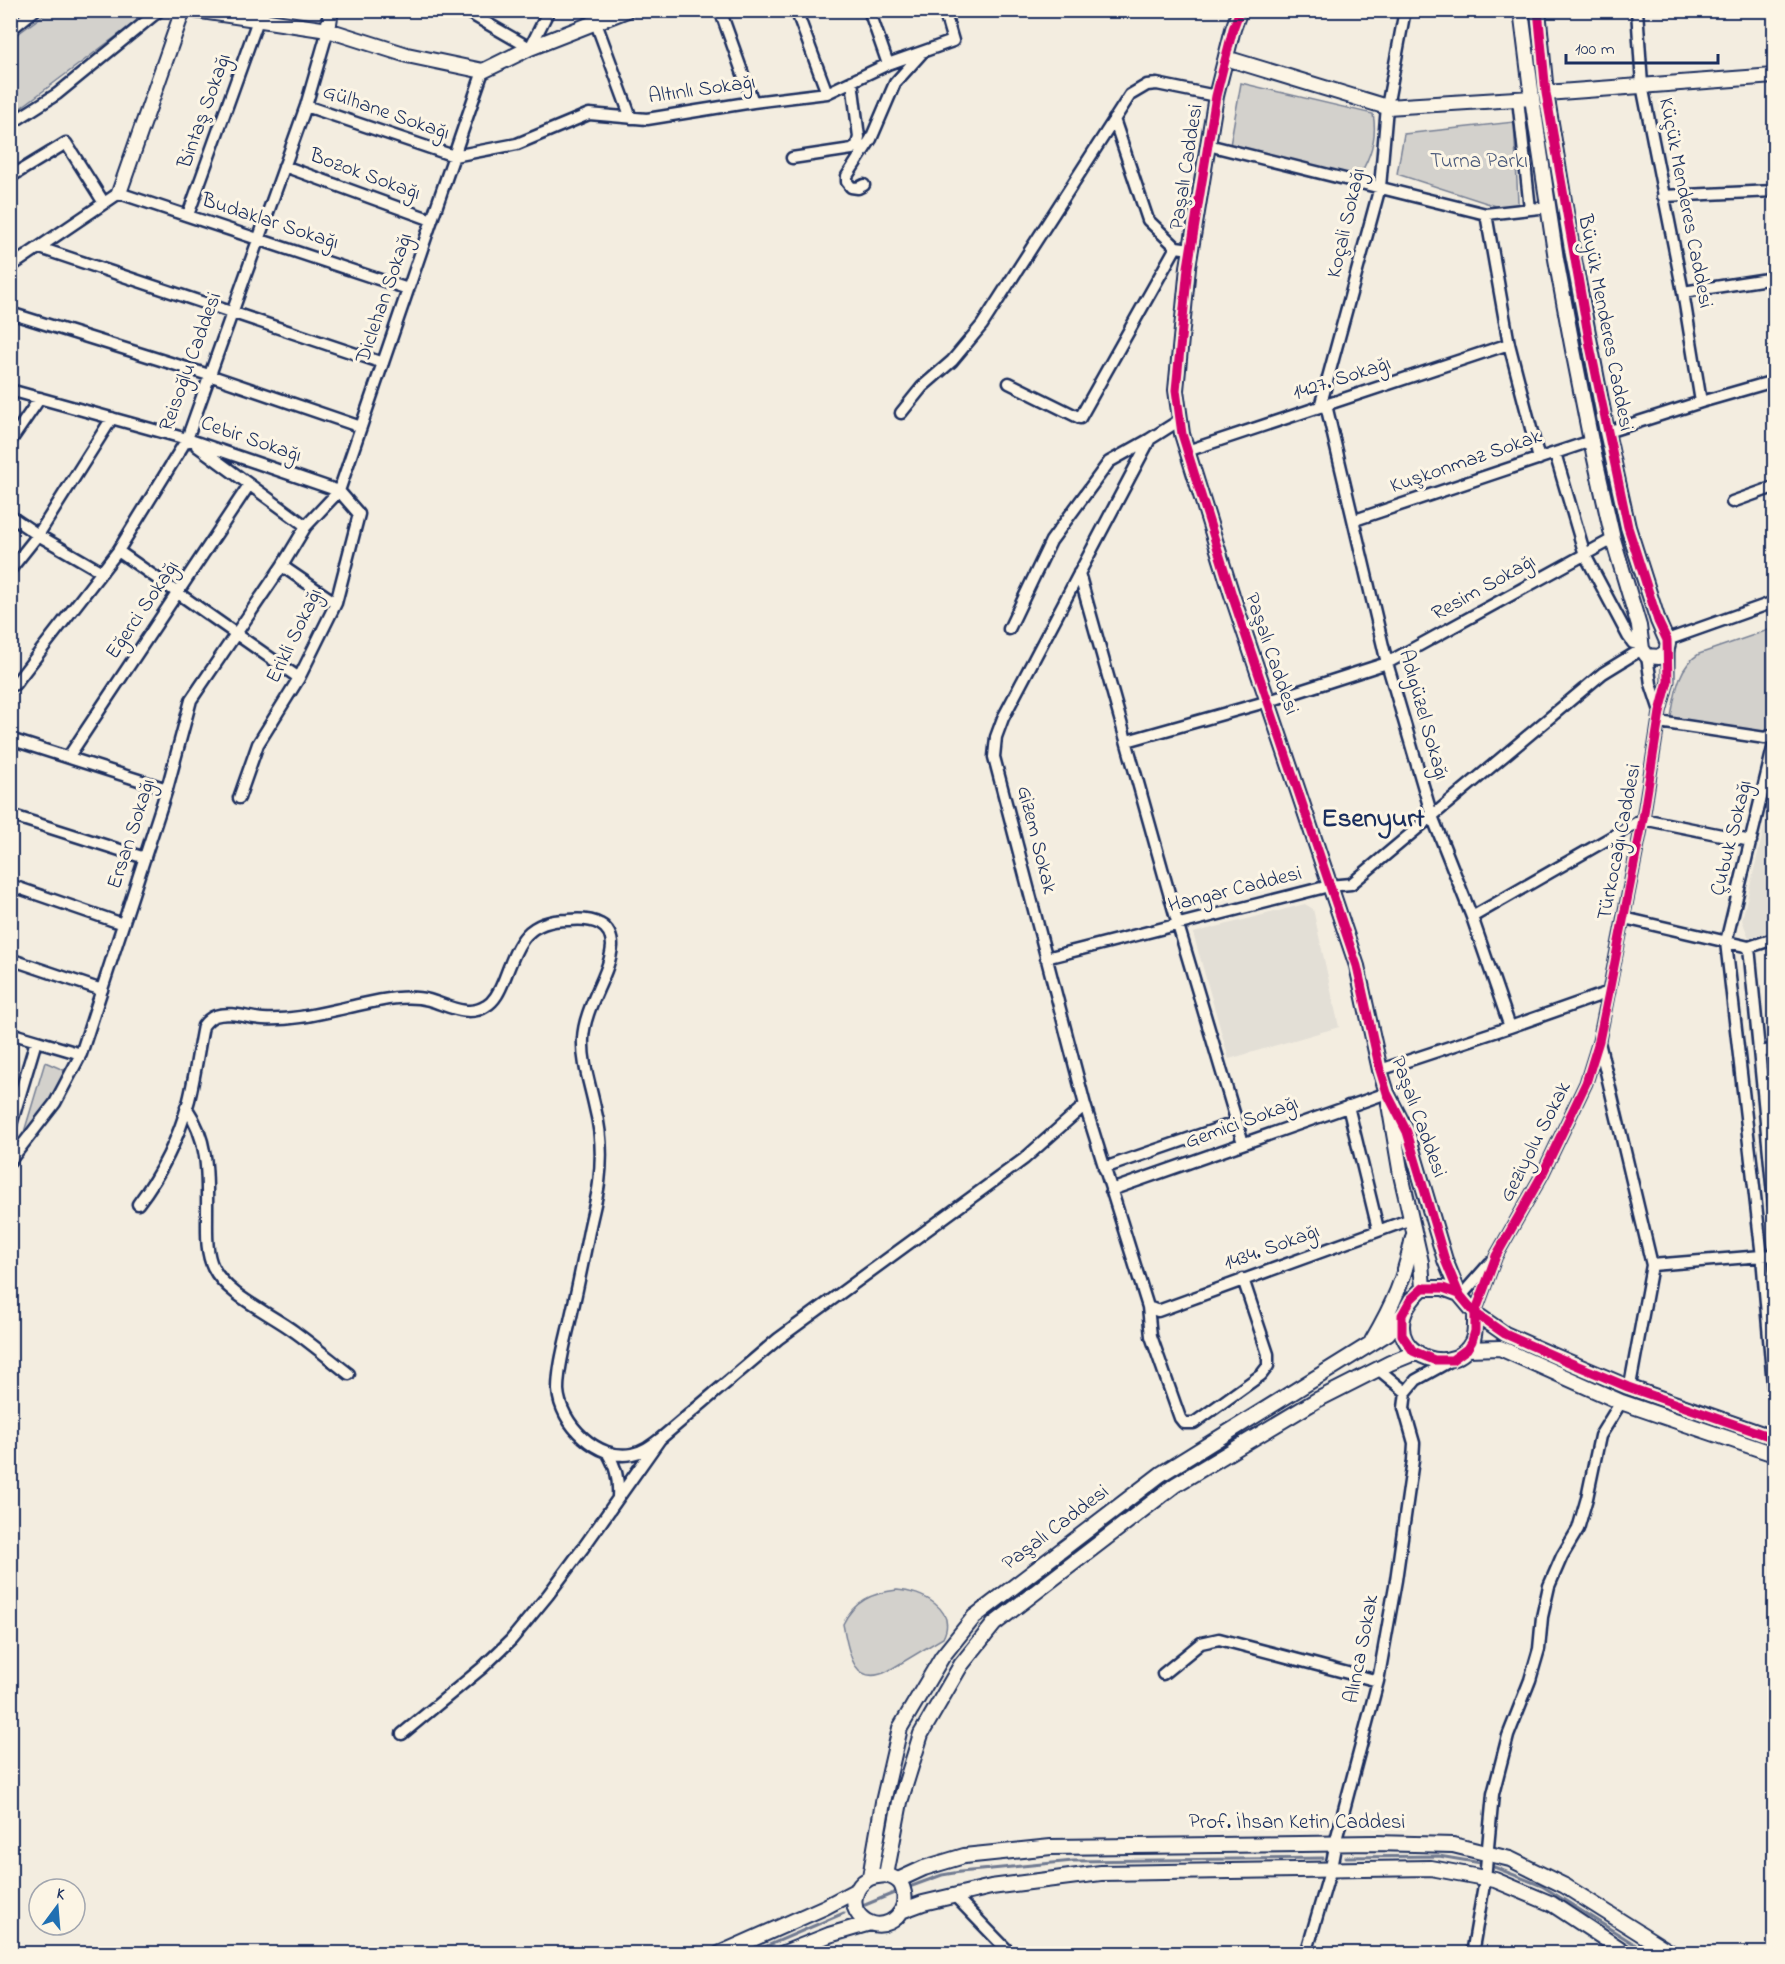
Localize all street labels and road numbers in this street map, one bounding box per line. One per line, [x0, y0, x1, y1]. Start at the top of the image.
street label: Bintaş Sokağı [170, 49, 242, 174]
street label: Altınlı Sokağı [647, 68, 758, 114]
street label: Gülhane Sokağı [318, 77, 454, 151]
street label: Küçük Menderes Caddesi [1650, 95, 1720, 311]
street label: Paşalı Caddesi [1162, 102, 1212, 232]
street label: Bozok Sokağı [304, 141, 425, 211]
street label: Koçali Sokağı [1320, 165, 1376, 281]
street label: Budaklar Sokağı [196, 185, 342, 260]
street label: Büyük Menderes Caddesi [1567, 211, 1641, 434]
street label: Diclehan Sokağı [348, 229, 423, 369]
street label: Reisoğlu Caddesi [152, 288, 232, 436]
street label: 1427. Sokağı [1289, 349, 1396, 411]
street label: Cebir Sokağı [196, 409, 306, 473]
street label: Kuşkonmaz Sokak [1386, 422, 1547, 502]
street label: Resim Sokağı [1427, 547, 1542, 631]
street label: Eğerci Sokağı [99, 554, 189, 667]
street label: Erikli Sokağı [259, 583, 333, 689]
street label: Paşalı Caddesi [1236, 589, 1306, 719]
street label: Adıgüzel Sokağı [1388, 646, 1456, 784]
street label: Türkocağı Caddesi [1590, 761, 1652, 923]
street label: Ersan Sokağı [100, 775, 166, 894]
street label: Çubuk Sokağı [1703, 777, 1763, 900]
street label: Gizem Sokak [1008, 783, 1064, 898]
street label: Hangar Caddesi [1165, 859, 1305, 923]
street label: Paşalı Caddesi [1382, 1052, 1454, 1182]
street label: Geziyolu Sokak [1493, 1076, 1581, 1209]
street label: Gemici Sokağı [1181, 1089, 1304, 1159]
street label: 1434. Sokağı [1220, 1217, 1325, 1281]
street label: Paşalı Caddesi [996, 1478, 1116, 1578]
street label: Alınca Sokak [1337, 1591, 1387, 1706]
street label: Prof. İhsan Ketin Caddesi [1189, 1808, 1405, 1838]

